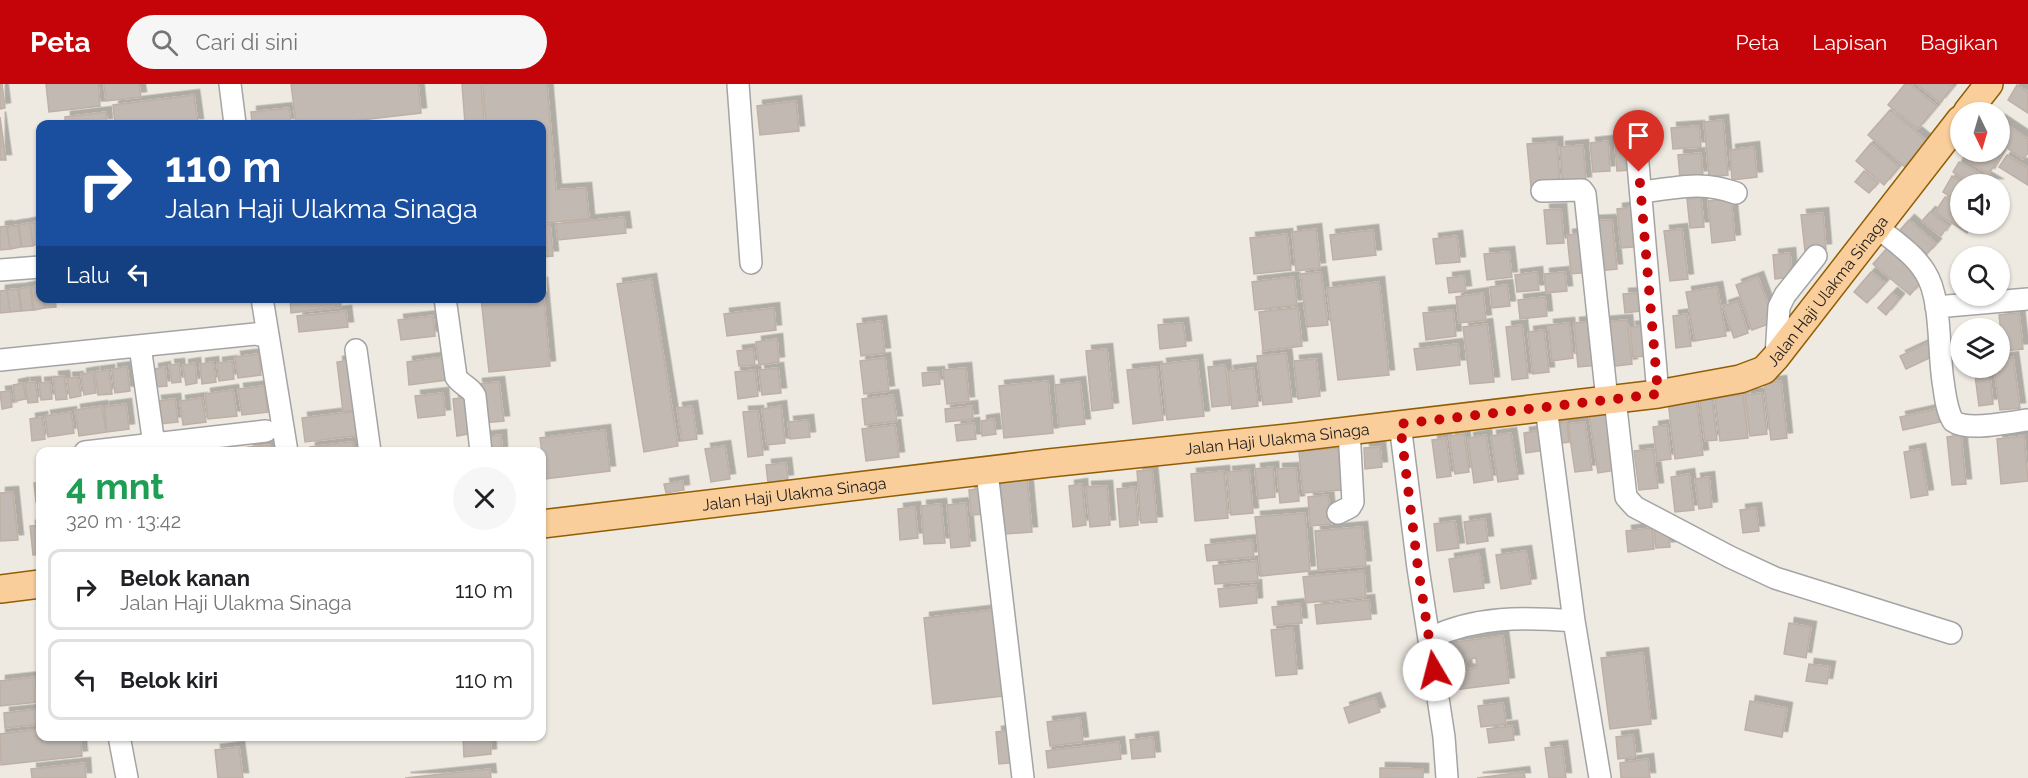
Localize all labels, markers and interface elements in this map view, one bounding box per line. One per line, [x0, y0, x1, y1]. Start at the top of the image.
search box [127, 15, 547, 69]
text: Peta [30, 26, 91, 59]
icon: search [148, 26, 181, 59]
text: Cari di sini [196, 29, 298, 55]
text: Peta [1736, 30, 1779, 55]
text: Lapisan [1812, 30, 1887, 55]
text: Bagikan [1920, 30, 1998, 55]
north arrow [1950, 102, 2010, 162]
map controls [1950, 102, 2010, 378]
pin [1613, 110, 1664, 172]
icon: arrive [1622, 119, 1655, 152]
text: 110 m [165, 143, 281, 192]
icon: right [66, 144, 144, 222]
button: sound [1950, 174, 2010, 234]
text: Jalan Haji Ulakma Sinaga [165, 193, 478, 224]
street label: Jalan Haji Ulakma Sinaga [1763, 212, 1892, 370]
button: search [1950, 246, 2010, 306]
icon: left [122, 258, 155, 291]
text: Lalu [66, 262, 110, 288]
button: layers [1950, 318, 2010, 378]
street label: Jalan Haji Ulakma Sinaga [1184, 419, 1370, 459]
text: 4 mnt [66, 465, 164, 507]
button: close [453, 467, 516, 530]
street label: Jalan Haji Ulakma Sinaga [701, 474, 887, 515]
text: 320 m · 13:42 [66, 509, 181, 533]
text: Belok kanan [120, 565, 250, 591]
icon: right [69, 573, 102, 606]
text: 110 m [455, 577, 513, 603]
text: Jalan Haji Ulakma Sinaga [120, 591, 352, 615]
position arrow [1402, 638, 1466, 702]
icon: left [69, 663, 102, 696]
text: Belok kiri [120, 667, 218, 693]
text: 110 m [455, 667, 513, 693]

